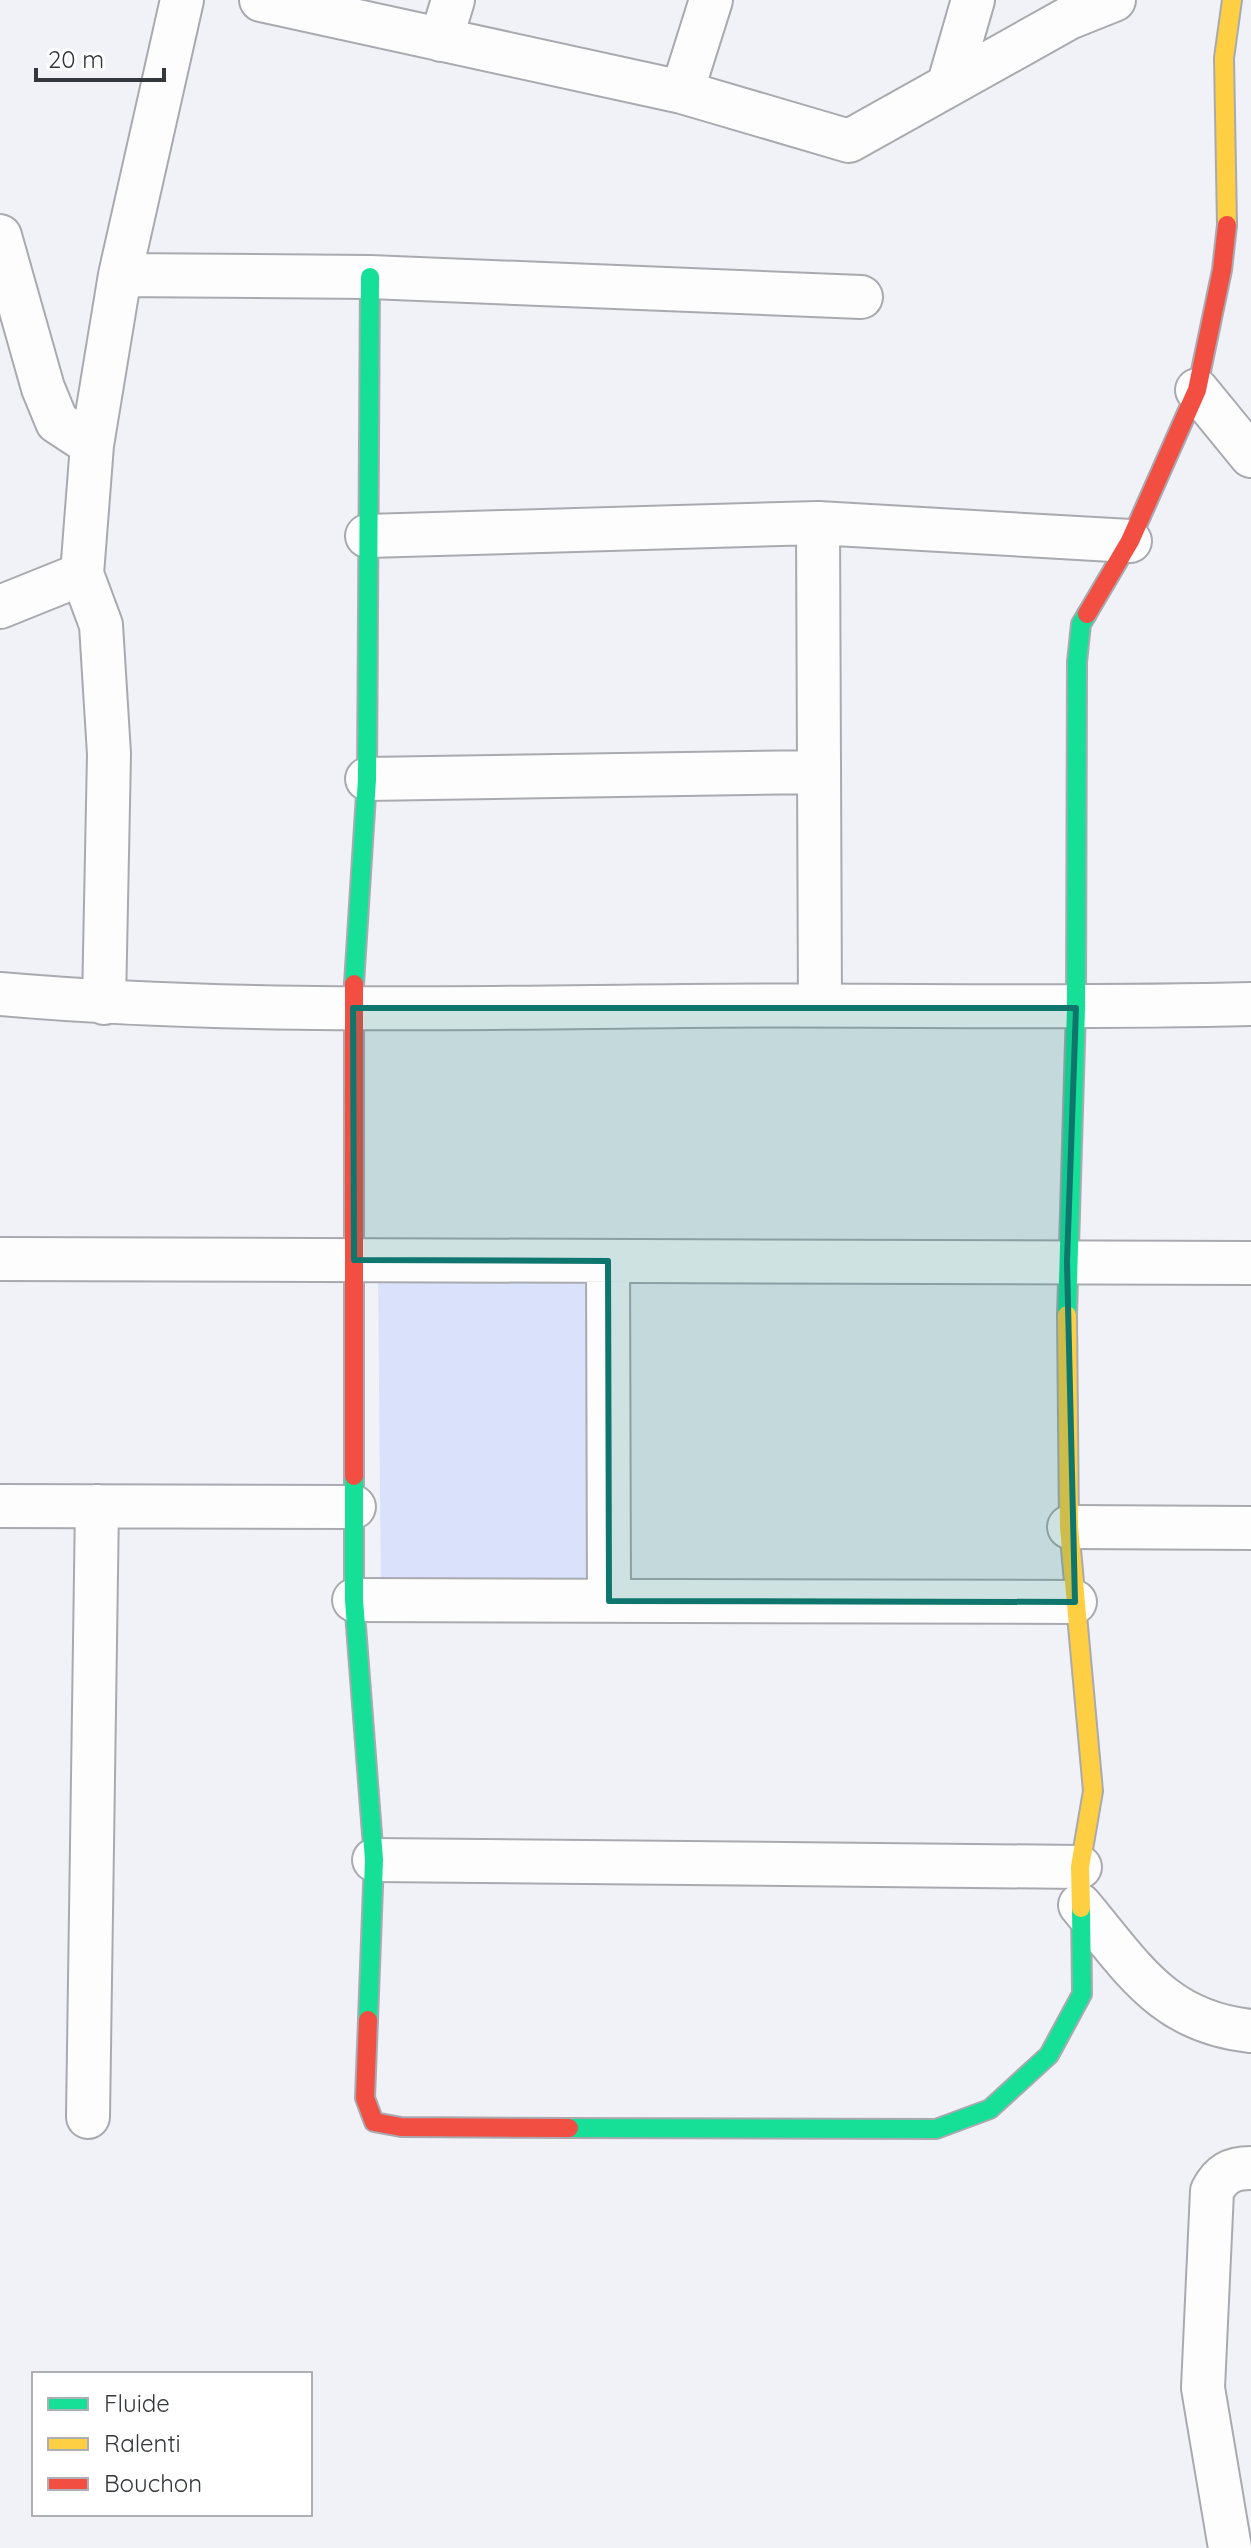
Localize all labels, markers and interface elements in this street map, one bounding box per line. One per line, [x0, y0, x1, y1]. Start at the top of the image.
scale bar [36, 32, 164, 82]
text: 20 m [48, 44, 104, 74]
legend [32, 2372, 312, 2516]
text: Fluide [104, 2388, 170, 2418]
text: Ralenti [104, 2428, 181, 2458]
text: Bouchon [104, 2468, 202, 2498]

